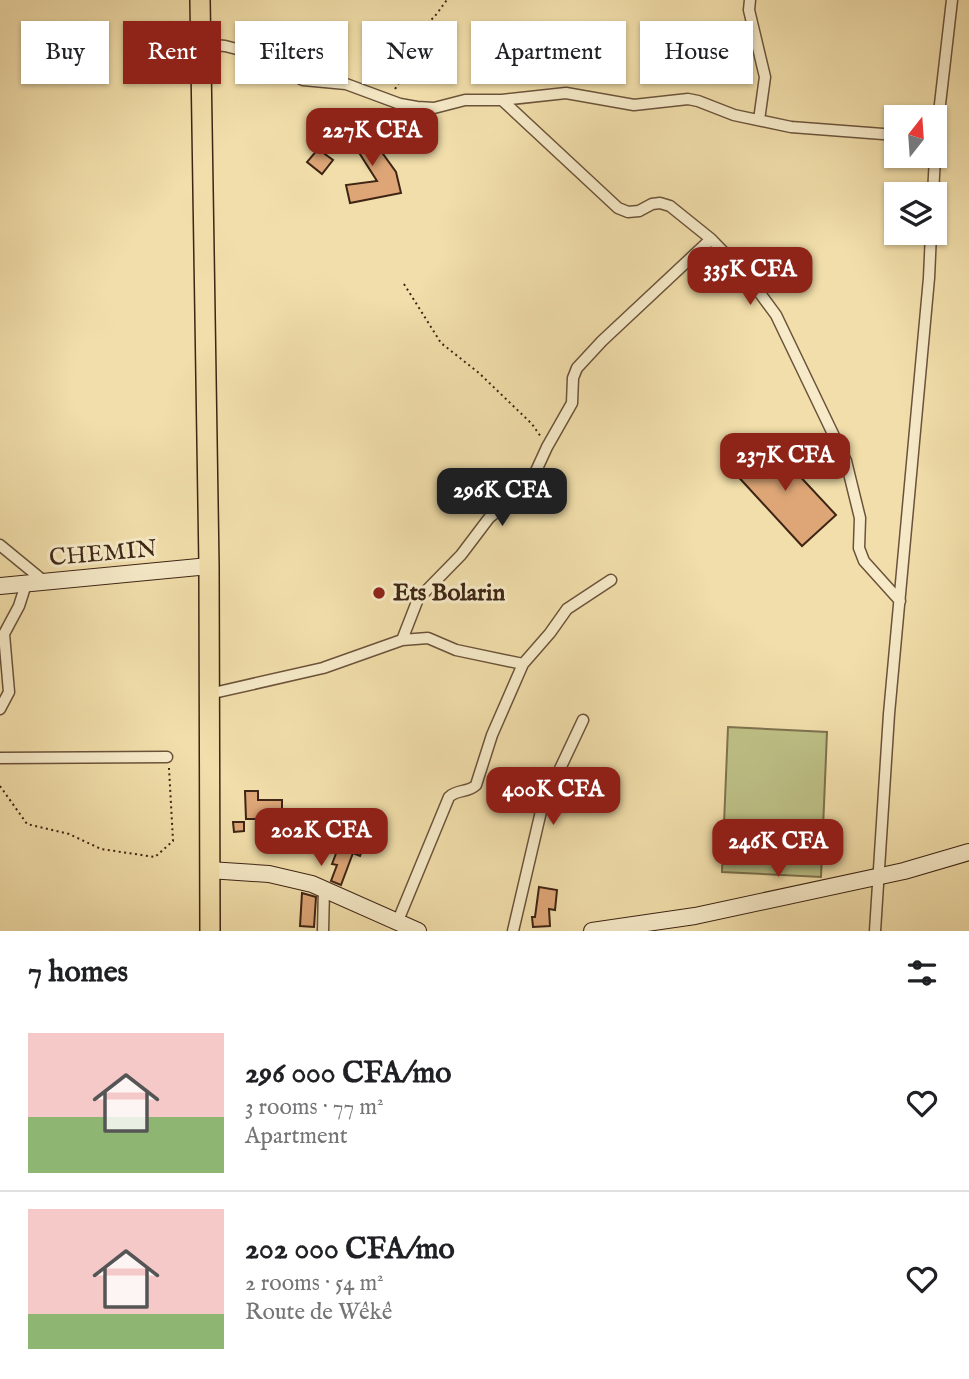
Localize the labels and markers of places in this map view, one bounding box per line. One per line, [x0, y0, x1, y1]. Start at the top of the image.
pin: 227K CFA [300, 108, 444, 168]
pin: 335K CFA [678, 247, 822, 307]
pin: 237K CFA [713, 434, 857, 493]
pin: 296K CFA [430, 468, 574, 528]
place label: Ets Bolarin [393, 578, 505, 609]
marker: Ets Bolarin [371, 585, 387, 601]
pin: 400K CFA [481, 768, 625, 827]
pin: 202K CFA [249, 808, 393, 868]
pin: 246K CFA [706, 820, 850, 879]

